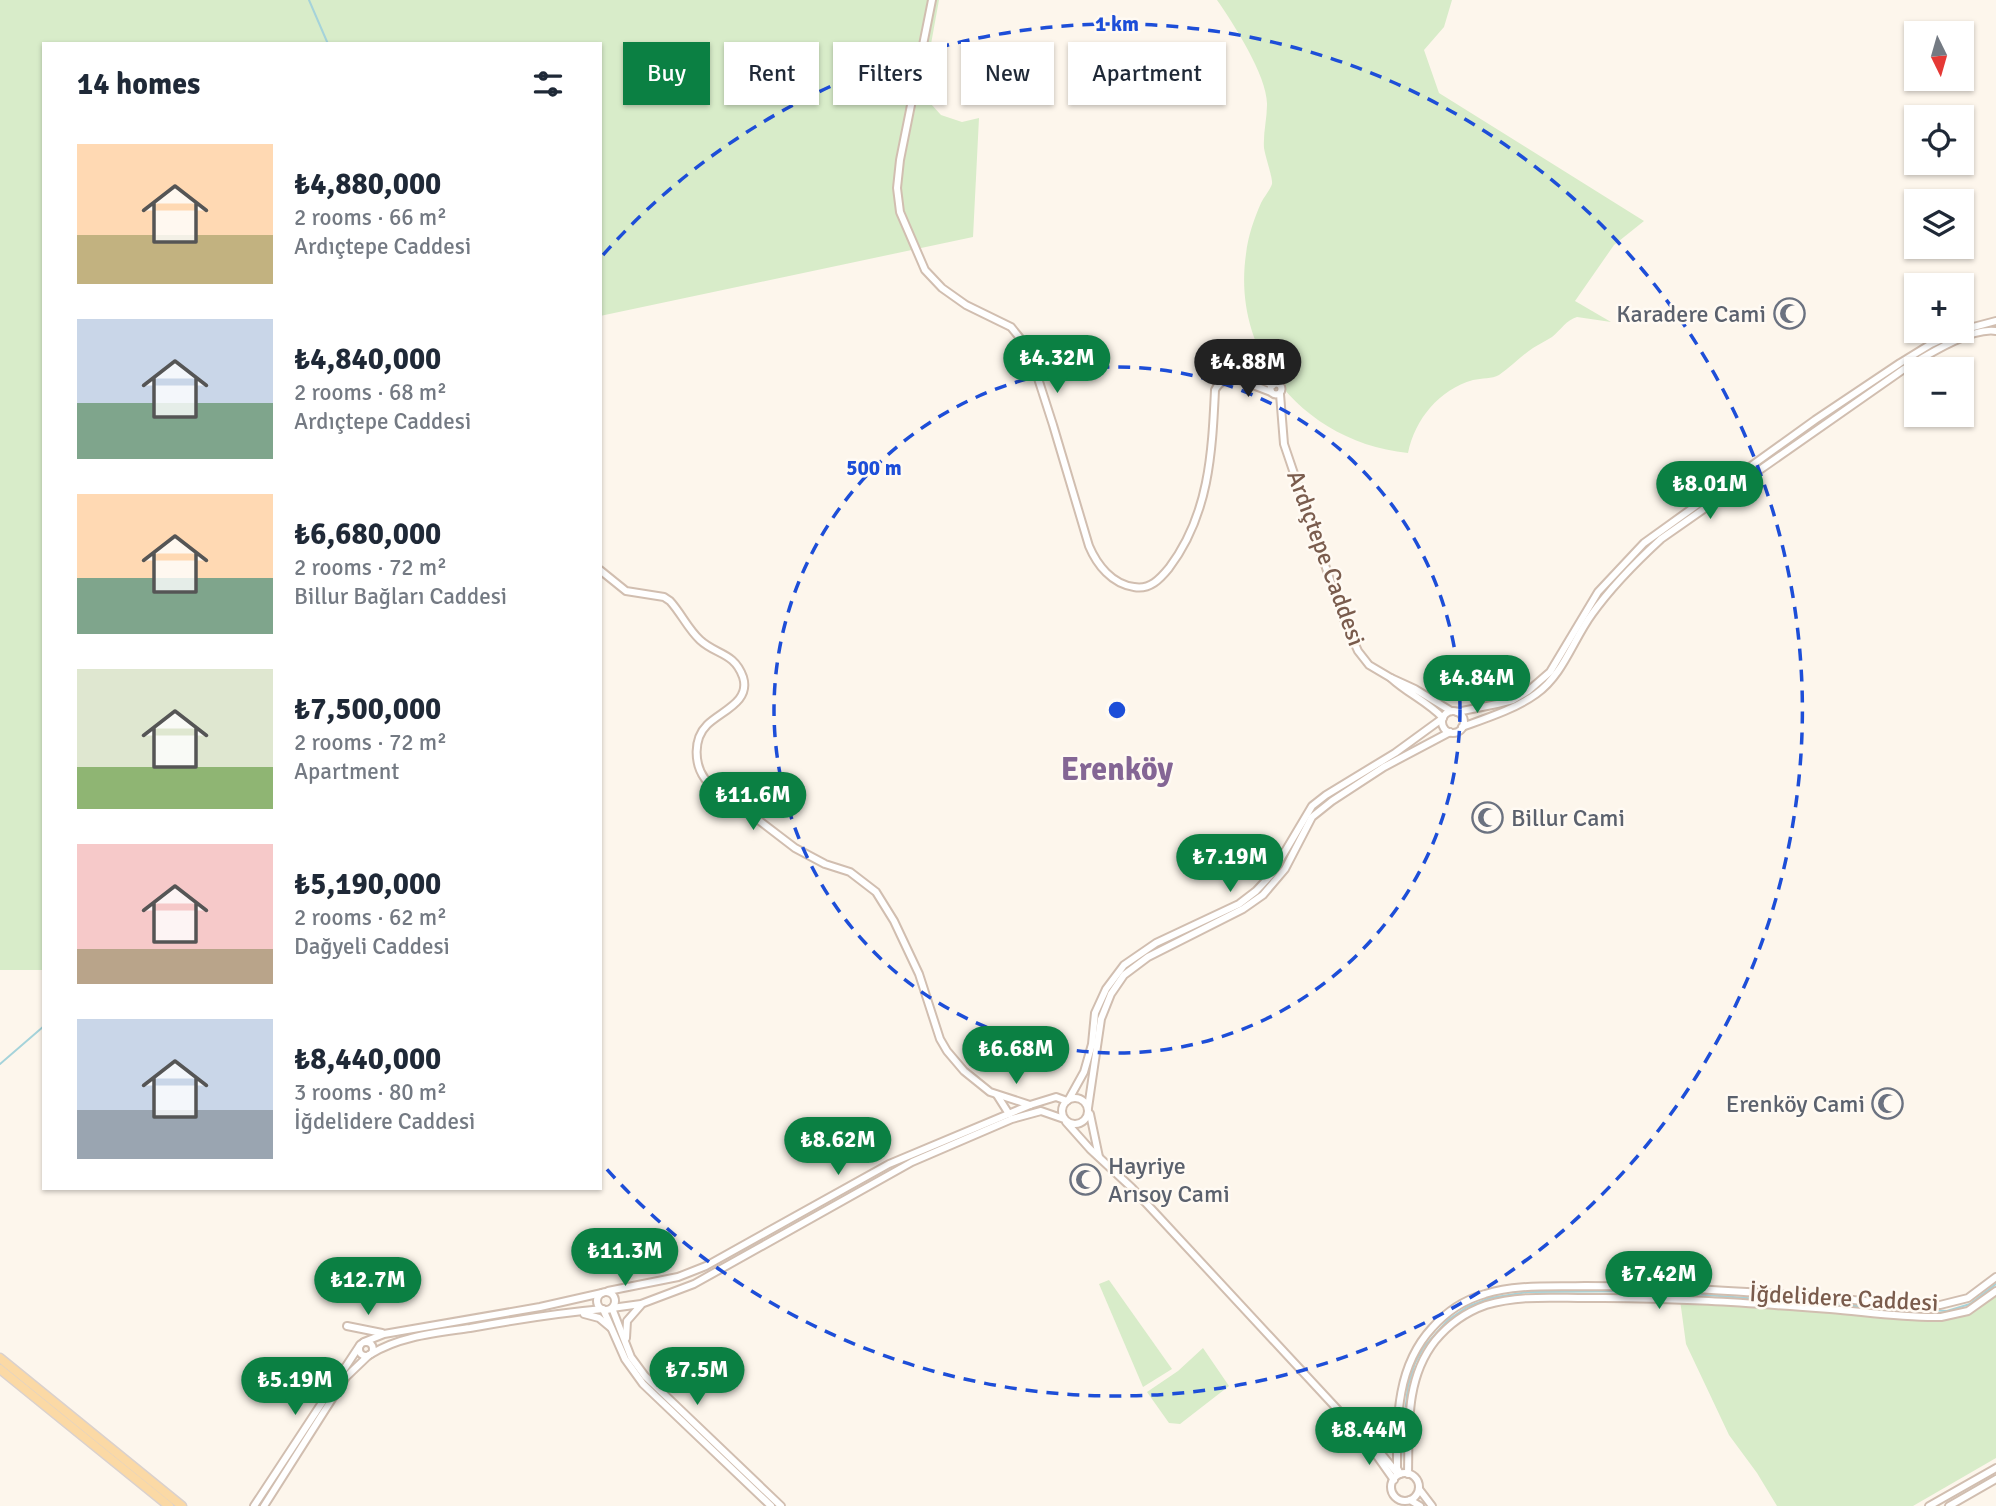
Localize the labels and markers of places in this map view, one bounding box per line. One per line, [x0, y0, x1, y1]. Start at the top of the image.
mosque icon: Karadere Cami [1772, 297, 1806, 331]
place label: Karadere Cami [1616, 299, 1766, 329]
pin: ₺4.32M [1000, 336, 1114, 395]
pin: ₺4.88M [1191, 340, 1305, 399]
pin: ₺8.01M [1653, 462, 1767, 521]
pin: ₺4.84M [1420, 656, 1534, 715]
centre of rings [1105, 698, 1129, 722]
pin: ₺11.6M [696, 772, 810, 832]
mosque icon: Billur Cami [1471, 801, 1505, 835]
place label: Billur Cami [1511, 803, 1625, 833]
pin: ₺7.19M [1173, 834, 1287, 894]
pin: ₺6.68M [959, 1026, 1073, 1086]
mosque icon: Erenköy Cami [1871, 1087, 1905, 1121]
place label: Erenköy Cami [1726, 1089, 1865, 1119]
pin: ₺8.62M [781, 1118, 895, 1177]
place label: Hayriye Arısoy Cami [1108, 1151, 1230, 1209]
mosque icon: Hayriye Arısoy Cami [1068, 1163, 1102, 1197]
pin: ₺11.3M [568, 1228, 682, 1288]
pin: ₺7.42M [1602, 1252, 1716, 1311]
pin: ₺12.7M [311, 1258, 425, 1317]
pin: ₺7.5M [648, 1348, 746, 1407]
pin: ₺5.19M [238, 1358, 352, 1417]
pin: ₺8.44M [1312, 1408, 1426, 1467]

